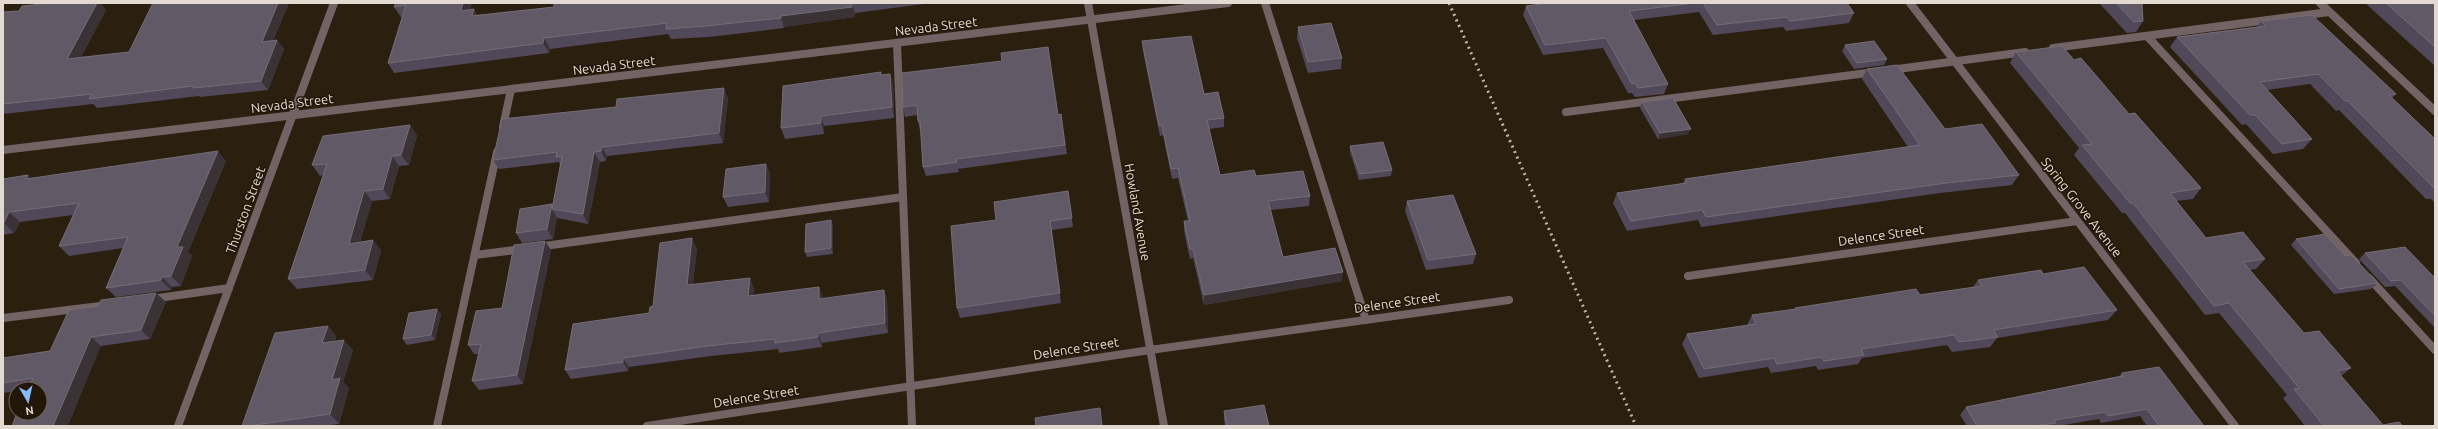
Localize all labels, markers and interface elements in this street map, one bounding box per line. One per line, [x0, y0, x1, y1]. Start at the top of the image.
street label: Nevada Street [894, 14, 978, 38]
street label: Nevada Street [572, 53, 656, 77]
street label: Nevada Street [250, 91, 334, 115]
street label: Spring Grove Avenue [2039, 155, 2125, 259]
street label: Howland Avenue [1123, 162, 1153, 262]
street label: Thurston Street [223, 164, 267, 256]
street label: Delence Street [1837, 222, 1925, 248]
street label: Delence Street [1353, 289, 1441, 315]
street label: Delence Street [1032, 334, 1120, 362]
north arrow [8, 381, 48, 421]
street label: Delence Street [712, 382, 800, 410]
text: N [25, 404, 35, 417]

